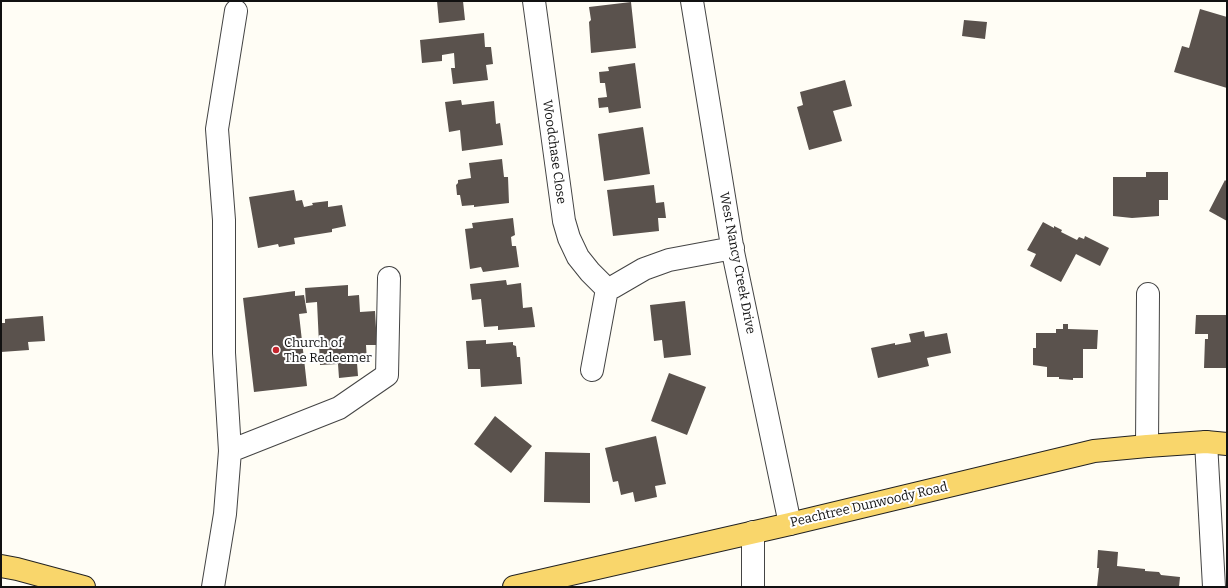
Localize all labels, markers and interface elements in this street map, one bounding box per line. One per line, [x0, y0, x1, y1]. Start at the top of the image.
street label: Woodchase Close [539, 99, 569, 205]
street label: West Nancy Creek Drive [716, 191, 758, 335]
place label: Church of The Redeemer [284, 335, 372, 366]
marker: Church of The Redeemer [271, 345, 281, 355]
street label: Peachtree Dunwoody Road [789, 479, 949, 531]

